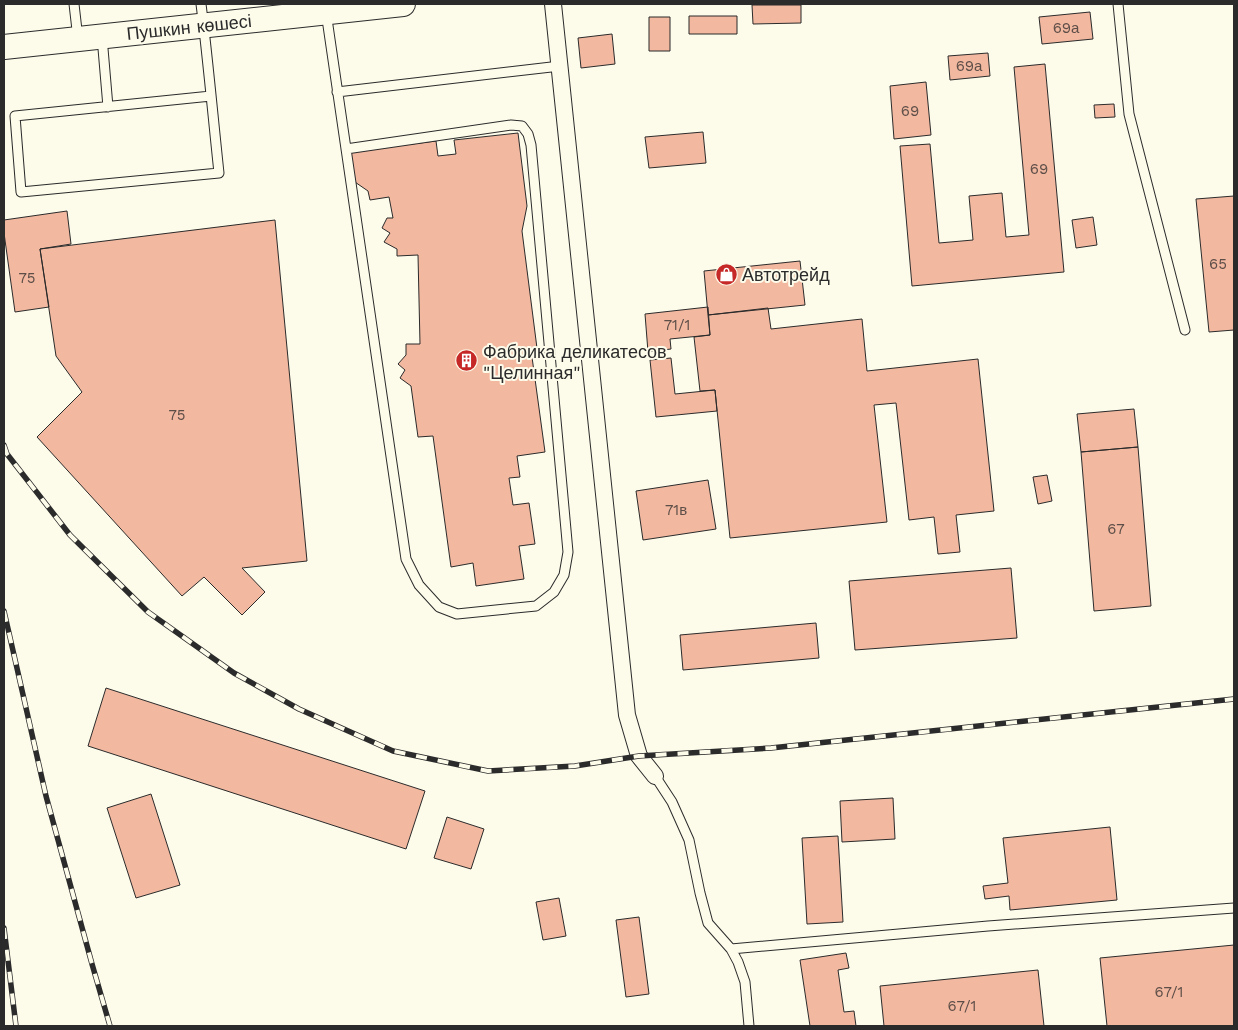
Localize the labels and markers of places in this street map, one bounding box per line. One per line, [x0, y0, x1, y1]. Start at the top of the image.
shop icon: Автотрейд [714, 262, 738, 286]
place label: Автотрейд [742, 264, 830, 285]
place label: Фабрика деликатесов "Целинная" [483, 341, 667, 383]
building icon: Фабрика деликатесов "Целинная" [455, 349, 479, 373]

